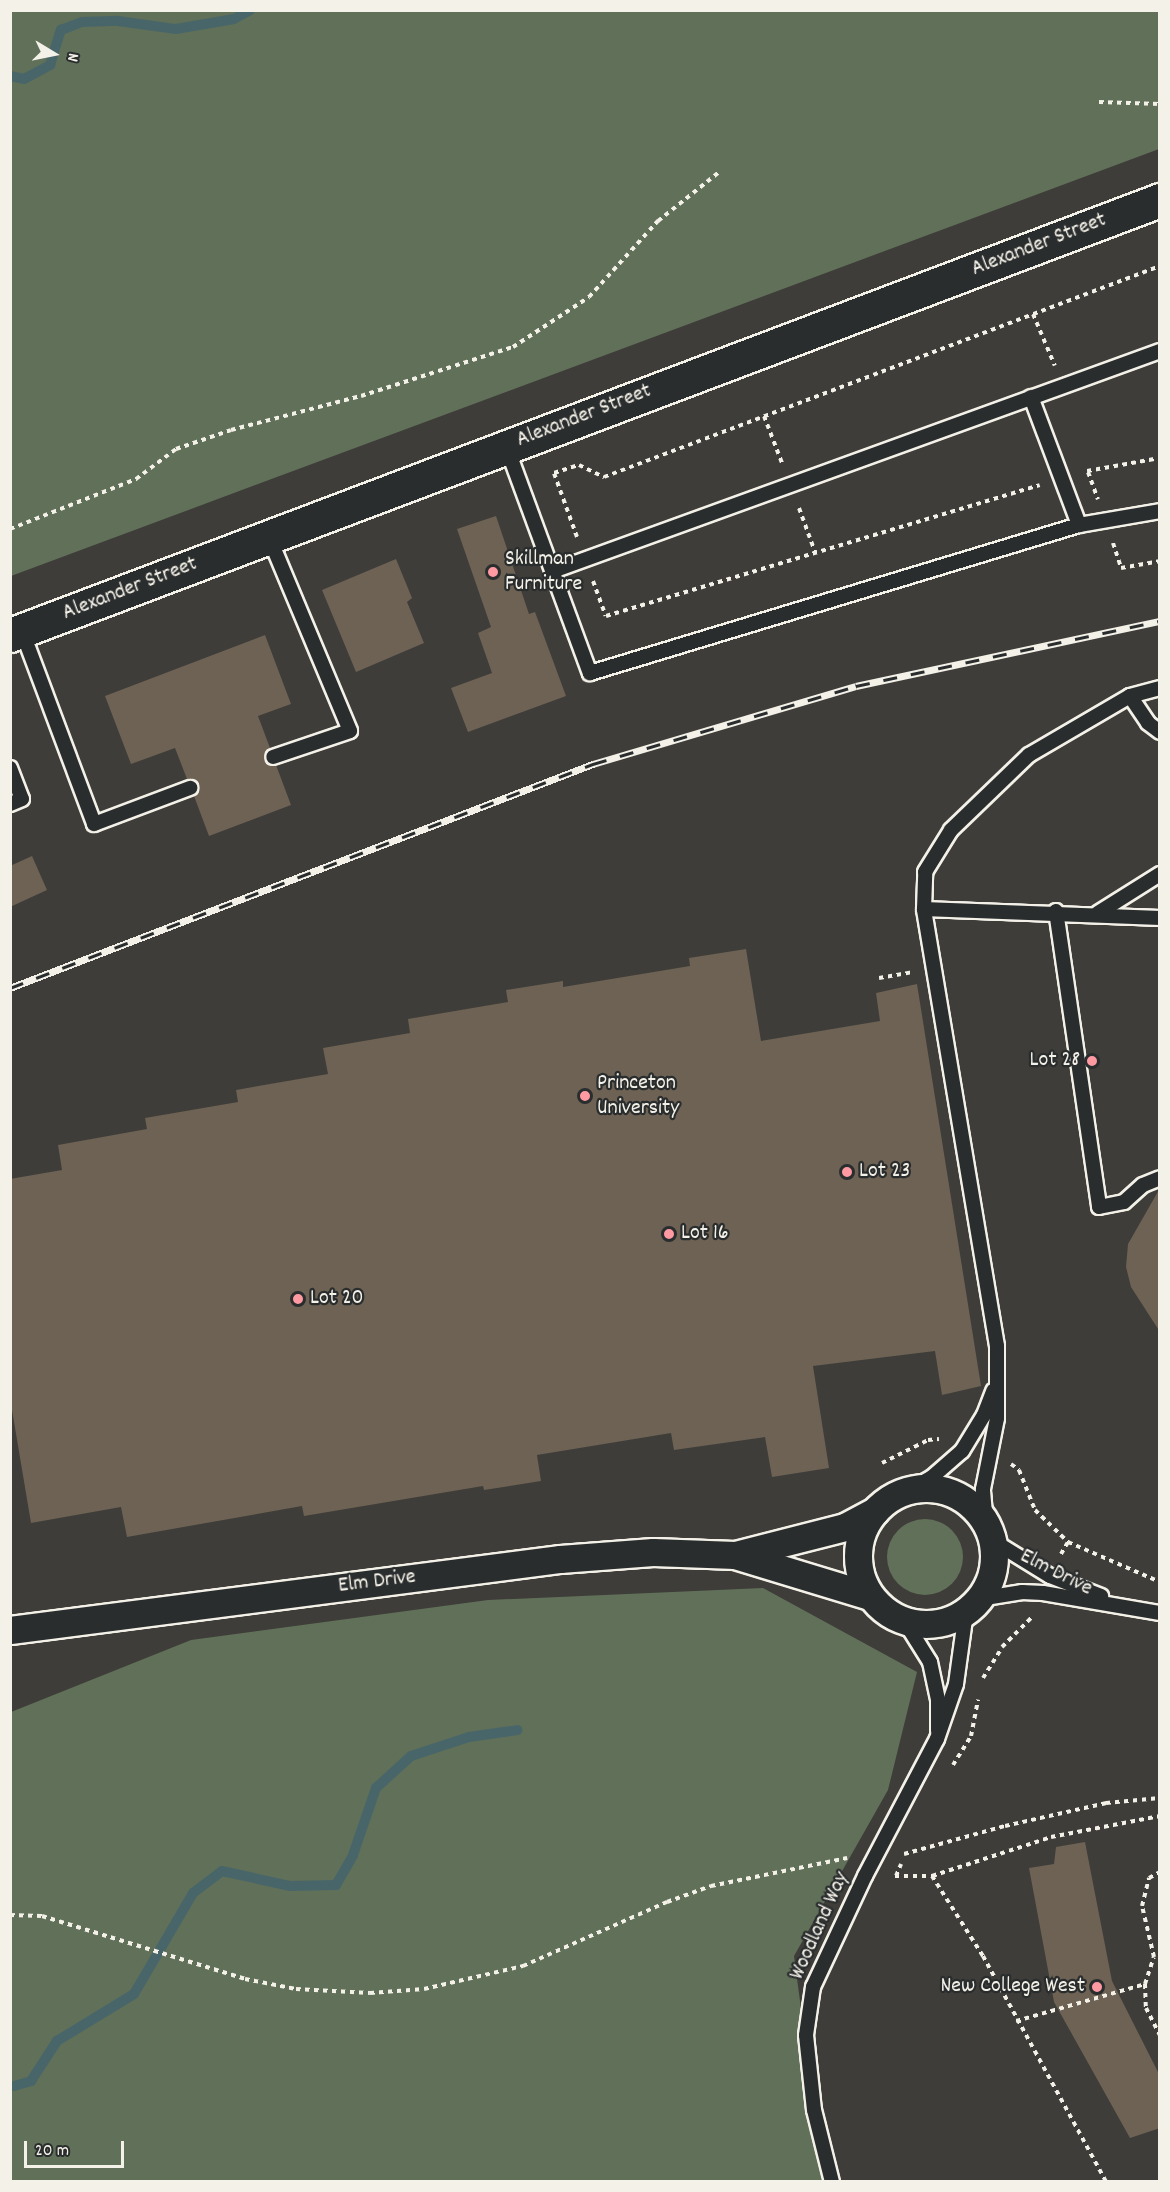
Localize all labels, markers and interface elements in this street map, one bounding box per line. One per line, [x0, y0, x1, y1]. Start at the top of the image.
north arrow [24, 24, 84, 84]
text: N [60, 51, 84, 63]
street label: Alexander Street [968, 207, 1110, 283]
street label: Alexander Street [513, 378, 655, 454]
place label: Skillman Furniture [505, 546, 582, 598]
street label: Alexander Street [59, 551, 201, 627]
marker: Skillman Furniture [486, 565, 500, 579]
place label: Lot 28 [1030, 1048, 1080, 1074]
marker: Lot 28 [1085, 1054, 1099, 1068]
place label: Princeton University [597, 1070, 679, 1122]
marker: Princeton University [578, 1089, 592, 1103]
place label: Lot 23 [859, 1159, 910, 1185]
marker: Lot 23 [840, 1165, 854, 1179]
place label: Lot 16 [681, 1221, 729, 1247]
marker: Lot 16 [662, 1227, 676, 1241]
place label: Lot 20 [310, 1286, 364, 1312]
marker: Lot 20 [291, 1292, 305, 1306]
street label: Elm Drive [1015, 1544, 1097, 1602]
street label: Elm Drive [337, 1564, 417, 1600]
street label: Woodland Way [784, 1868, 856, 1984]
place label: New College West [940, 1974, 1085, 2000]
marker: New College West [1090, 1980, 1104, 1994]
scale bar [27, 2129, 128, 2167]
text: 20 m [35, 2139, 69, 2164]

